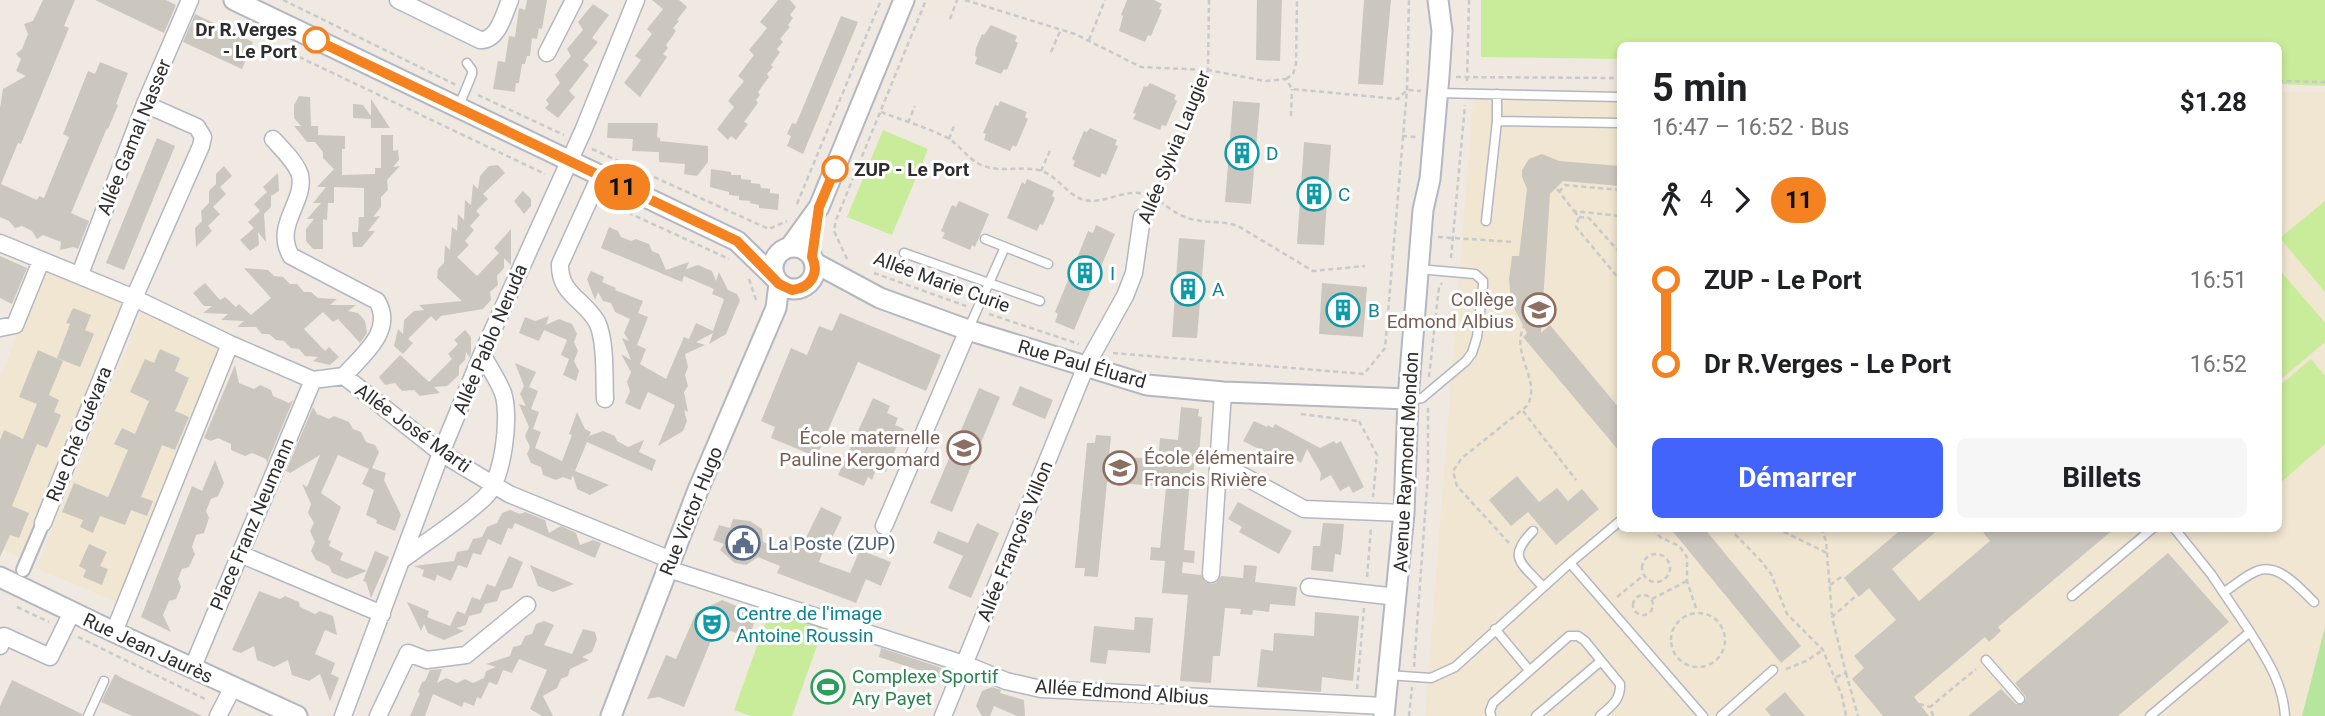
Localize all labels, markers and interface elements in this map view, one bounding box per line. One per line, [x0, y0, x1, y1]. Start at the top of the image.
place label: Dr R.Verges - Le Port [195, 18, 298, 63]
marker: Dr R.Verges - Le Port [303, 27, 329, 53]
street label: Allée Gamal Nasser [92, 55, 176, 218]
text: 5 min [1652, 66, 1748, 110]
street label: Allée Sylvia Laugier [1133, 67, 1215, 227]
text: $1.28 [2180, 87, 2247, 117]
text: 16:47 – 16:52 · Bus [1652, 114, 1849, 141]
building icon: D [1223, 134, 1261, 172]
place label: D [1266, 142, 1278, 165]
marker: ZUP - Le Port [822, 156, 848, 182]
place label: ZUP - Le Port [854, 158, 970, 181]
line badge: 11 [590, 164, 654, 210]
text: 11 [608, 173, 636, 201]
building icon: C [1295, 175, 1333, 213]
icon: walk [1652, 181, 1690, 219]
icon: forward [1723, 181, 1761, 219]
place label: C [1338, 183, 1350, 206]
text: 4 [1700, 186, 1713, 213]
text: 11 [1785, 186, 1812, 214]
street label: Allée Marie Curie [871, 247, 1013, 317]
building icon: I [1066, 254, 1104, 292]
street label: Allée Pablo Neruda [448, 260, 532, 418]
place label: I [1110, 262, 1115, 285]
text: ZUP - Le Port [1704, 265, 1862, 295]
text: 16:51 [2190, 267, 2247, 294]
building icon: A [1169, 270, 1207, 308]
place label: A [1212, 278, 1225, 301]
place label: Collège Edmond Albius [1387, 288, 1514, 333]
building icon: B [1324, 291, 1362, 329]
school or university icon: Collège Edmond Albius [1520, 291, 1558, 329]
place label: B [1368, 299, 1380, 322]
street label: Rue Paul Éluard [1015, 335, 1149, 393]
text: Dr R.Verges - Le Port [1704, 349, 1951, 379]
street label: Avenue Raymond Mondon [1389, 351, 1423, 573]
text: 16:52 [2190, 351, 2247, 378]
street label: Rue Ché Guévara [41, 363, 117, 505]
street label: Allée José Marti [351, 378, 475, 478]
place label: École maternelle Pauline Kergomard [779, 426, 940, 471]
school or university icon: École maternelle Pauline Kergomard [945, 429, 983, 467]
street label: Place Franz Neumann [205, 434, 299, 614]
button: Démarrer [1652, 438, 1943, 518]
button: Billets [1957, 438, 2247, 518]
street label: Rue Victor Hugo [655, 443, 727, 579]
place label: École élémentaire Francis Rivière [1144, 446, 1294, 491]
school or university icon: École élémentaire Francis Rivière [1101, 449, 1139, 487]
street label: Allée François Villon [972, 457, 1058, 625]
public building icon: La Poste (ZUP) [724, 524, 762, 562]
place label: La Poste (ZUP) [768, 532, 896, 555]
place label: Centre de l'image Antoine Roussin [736, 602, 882, 647]
theatre icon: Centre de l'image Antoine Roussin [693, 605, 731, 643]
street label: Rue Jean Jaurès [79, 608, 217, 688]
place label: Complexe Sportif Ary Payet [852, 665, 999, 710]
sports icon: Complexe Sportif Ary Payet [809, 668, 847, 706]
street label: Allée Edmond Albius [1034, 674, 1210, 710]

